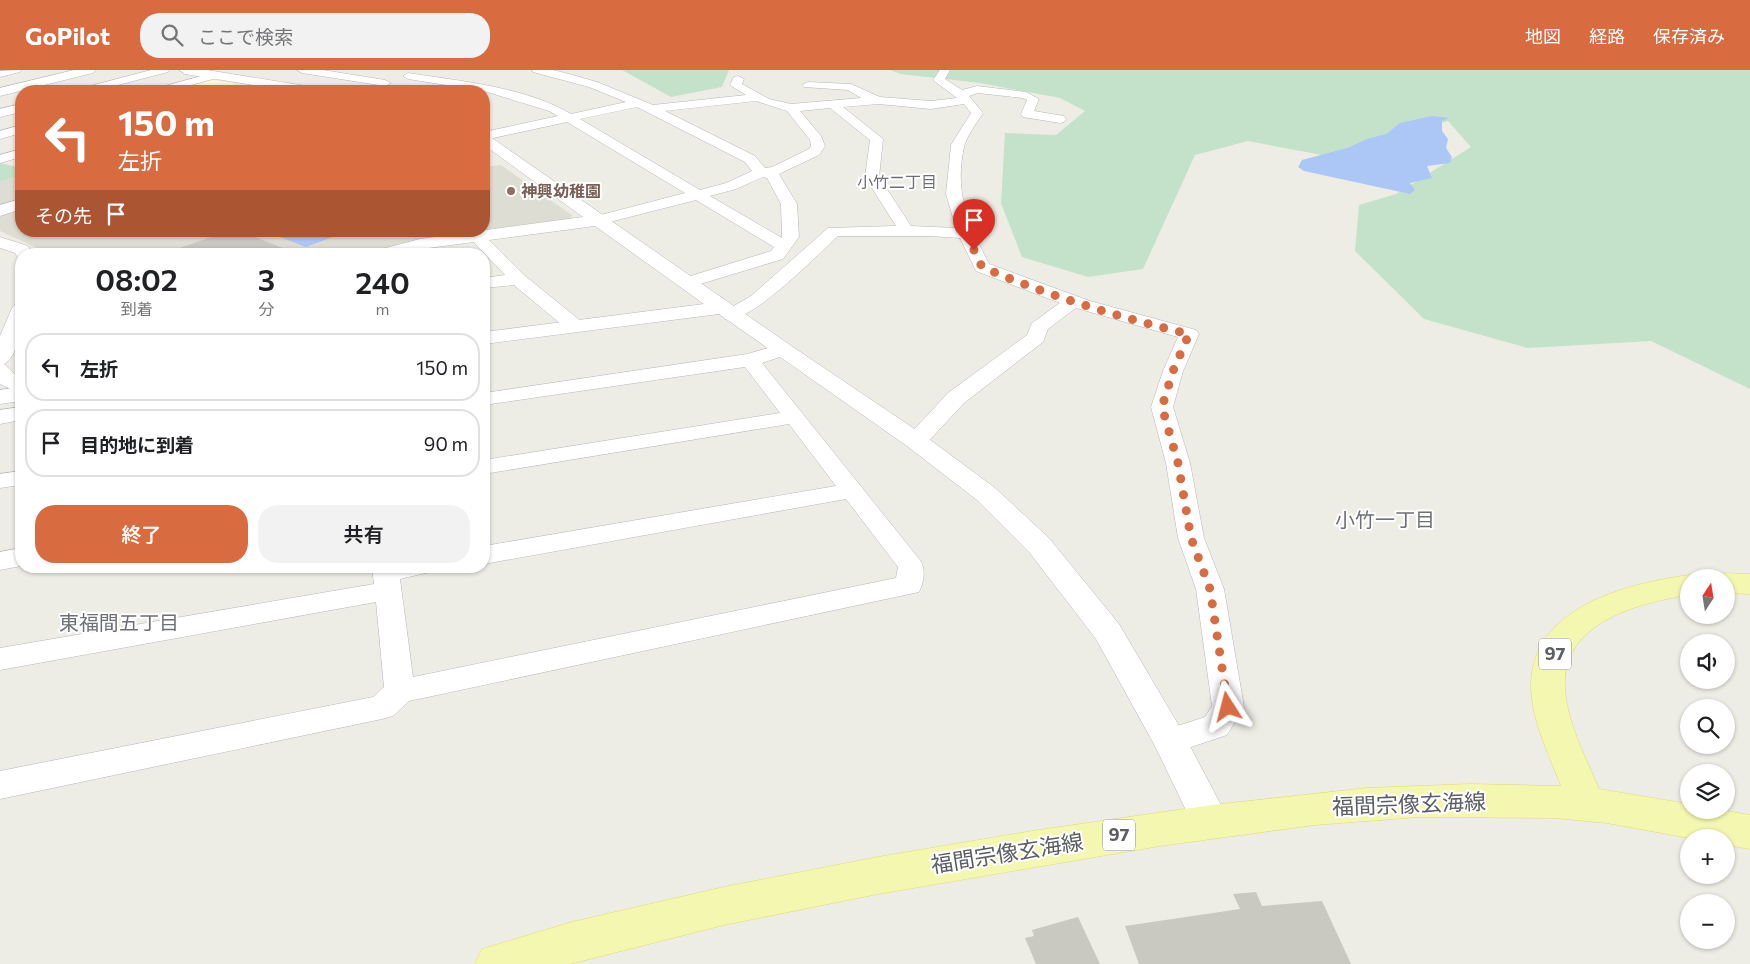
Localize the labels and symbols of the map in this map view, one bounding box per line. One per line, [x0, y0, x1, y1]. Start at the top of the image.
district label: 小竹二丁目 [857, 172, 937, 191]
place label: 神興幼稚園 [521, 181, 601, 200]
marker: 神興幼稚園 [505, 185, 517, 197]
pin [953, 199, 995, 250]
district label: 小竹一丁目 [1335, 507, 1435, 531]
north arrow [1680, 569, 1735, 624]
district label: 東福間五丁目 [59, 610, 179, 634]
road number: 97 [1539, 638, 1571, 670]
position arrow [1201, 680, 1253, 732]
street label: 福間宗像玄海線 [1332, 787, 1486, 820]
road number: 97 [1103, 820, 1135, 850]
street label: 福間宗像玄海線 [929, 827, 1085, 878]

